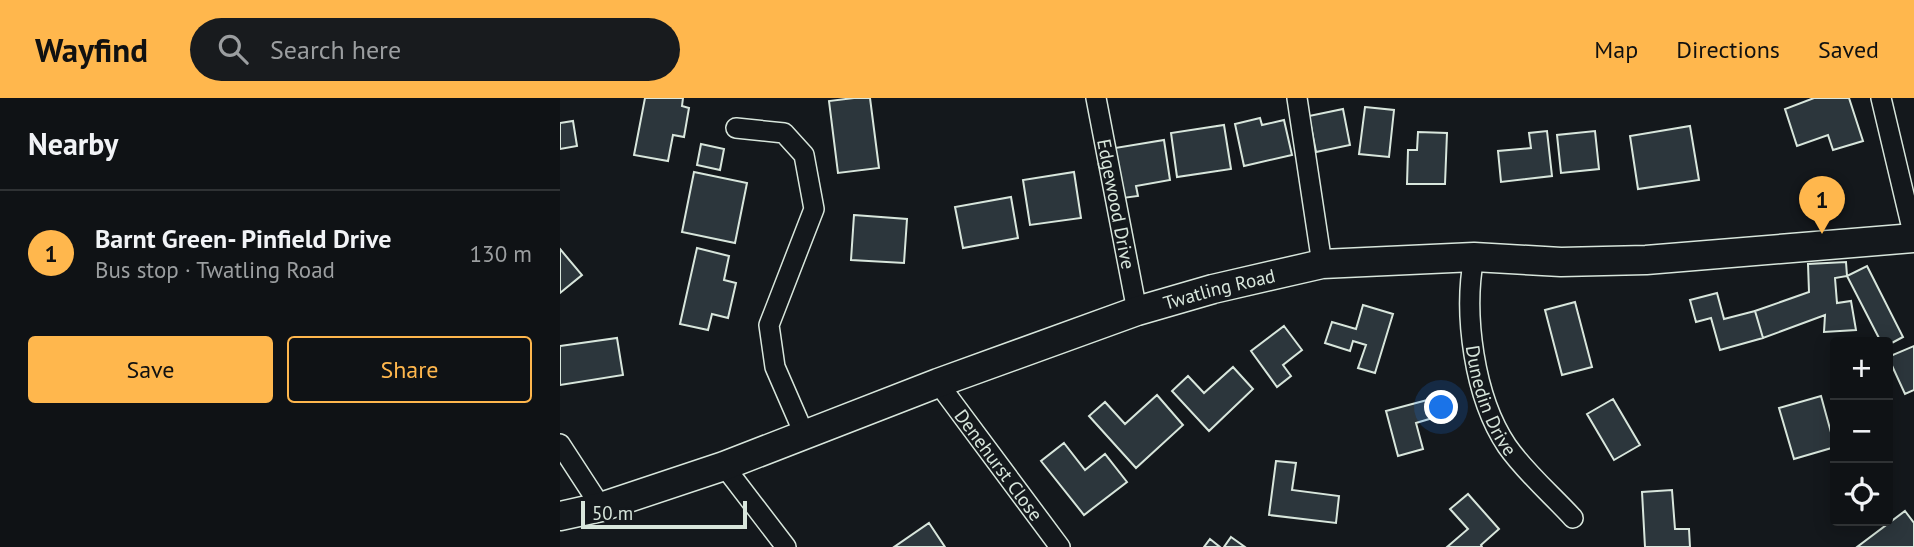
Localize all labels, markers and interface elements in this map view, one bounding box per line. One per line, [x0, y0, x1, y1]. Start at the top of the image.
search box [190, 18, 680, 81]
text: Wayfind [35, 28, 148, 71]
icon: search [214, 30, 252, 68]
text: Search here [270, 33, 401, 66]
text: Map [1594, 34, 1638, 65]
text: Directions [1676, 34, 1780, 65]
text: Saved [1818, 34, 1879, 65]
text: Nearby [28, 124, 118, 163]
street label: Edgewood Drive [1092, 137, 1141, 271]
pin: 1 [1799, 176, 1845, 234]
text: Barnt Green- Pinfield Drive [95, 222, 391, 255]
text: 1 [44, 239, 58, 268]
text: 130 m [470, 239, 532, 268]
text: Bus stop · Twatling Road [95, 255, 335, 284]
street label: Twatling Road [1160, 263, 1277, 315]
button: Save [28, 336, 273, 403]
button: Share [287, 336, 532, 403]
map controls [1830, 337, 1893, 526]
button: + [1830, 337, 1893, 400]
street label: Dunedin Drive [1461, 344, 1522, 460]
your location [1424, 390, 1458, 424]
button: − [1830, 400, 1893, 463]
street label: Denehurst Close [950, 404, 1048, 525]
button: locate [1830, 463, 1893, 526]
scale bar [581, 498, 747, 530]
text: 50 m [592, 501, 633, 525]

